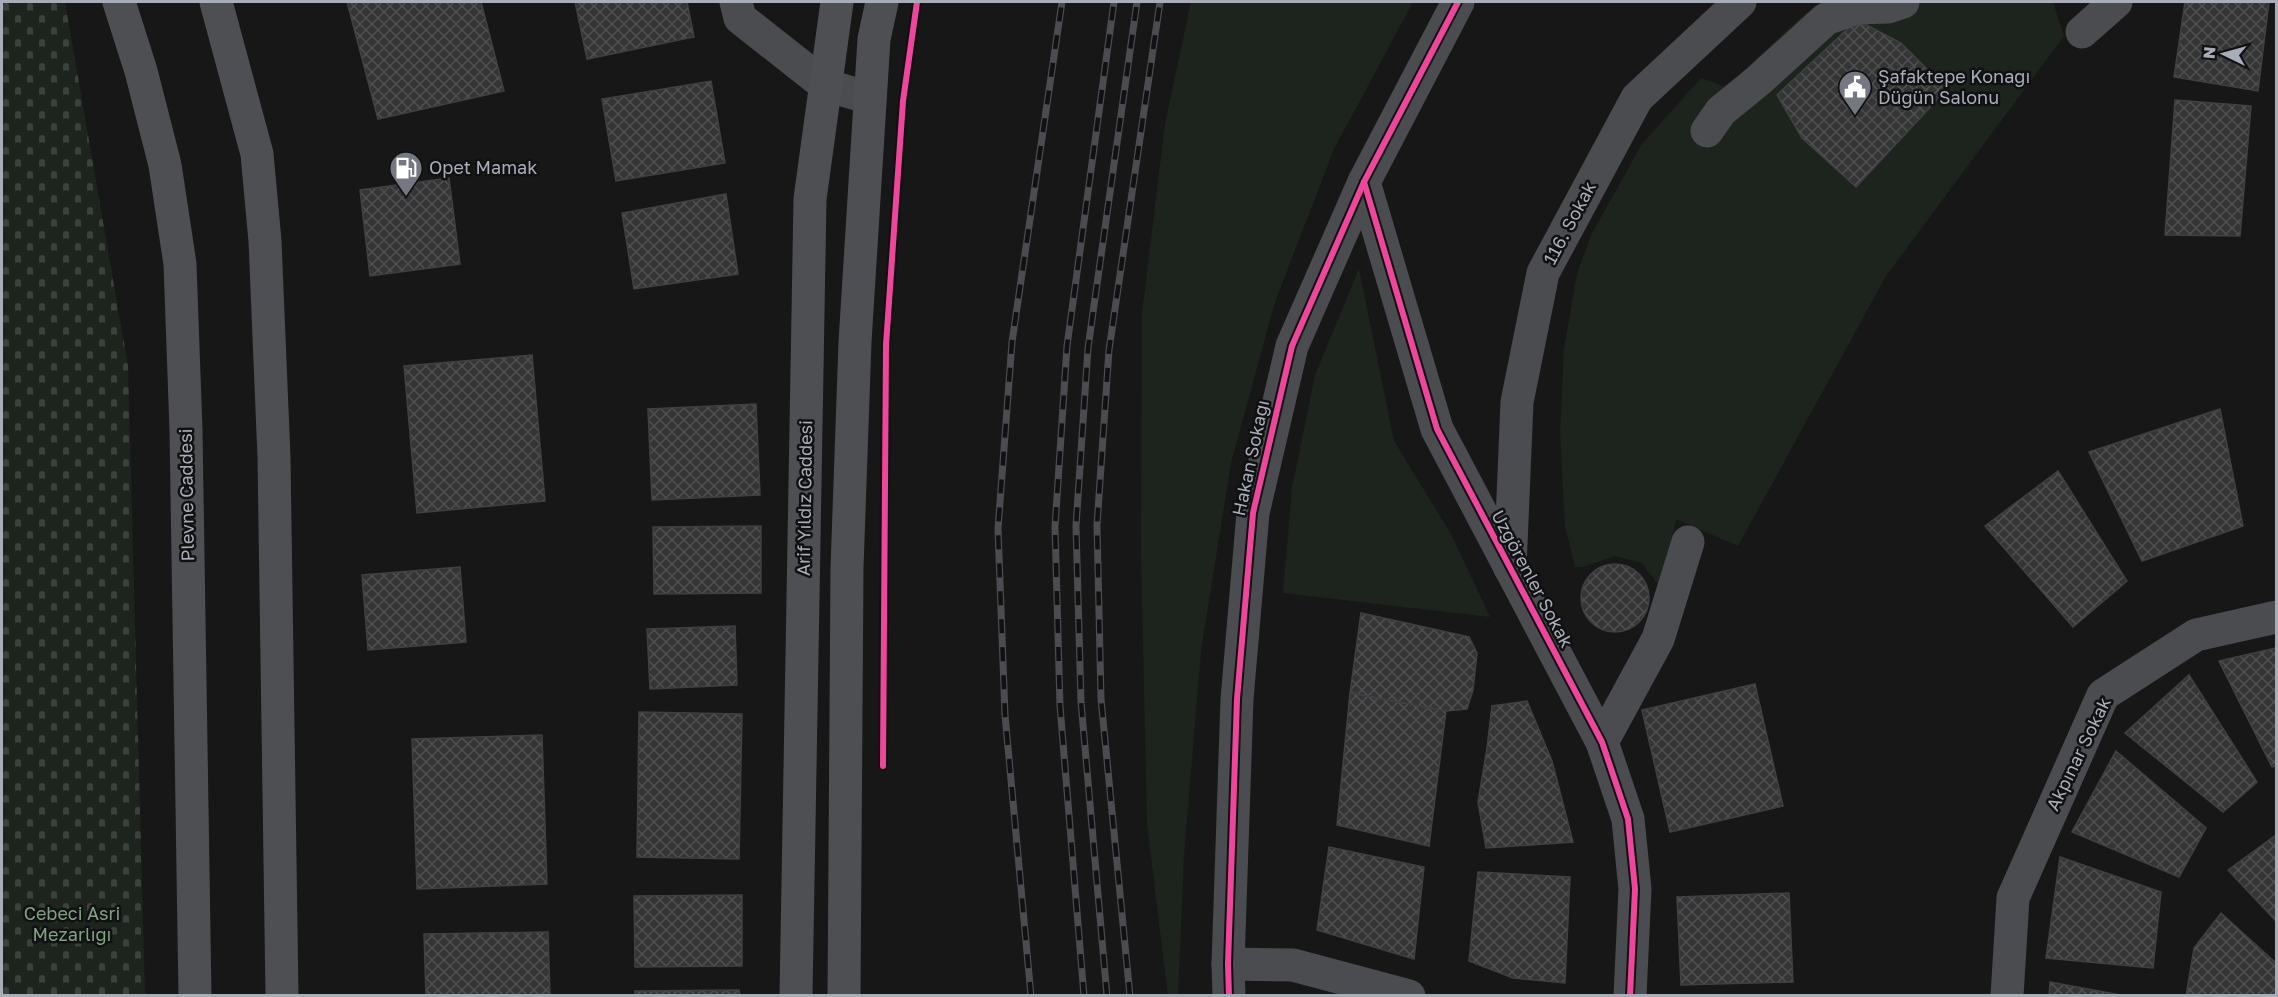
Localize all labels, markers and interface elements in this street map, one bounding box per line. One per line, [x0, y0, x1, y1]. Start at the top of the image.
north arrow [2194, 24, 2254, 84]
text: N [2199, 46, 2220, 60]
place label: Şafaktepe Konağı Düğün Salonu [1878, 65, 2030, 108]
public building icon: Şafaktepe Konağı Düğün Salonu [1837, 69, 1873, 116]
fuel station icon: Opet Mamak [388, 150, 424, 197]
place label: Opet Mamak [429, 156, 537, 178]
street label: 116. Sokak [1538, 177, 1600, 268]
street label: Hakan Sokağı [1227, 398, 1273, 518]
street label: Arif Yıldız Caddesi [792, 420, 816, 576]
street label: Plevne Caddesi [174, 428, 198, 562]
street label: Uzgörenler Sokak [1487, 506, 1578, 651]
street label: Akpınar Sokak [2041, 693, 2115, 814]
park label: Cebeci Asri Mezarlığı [24, 902, 120, 945]

